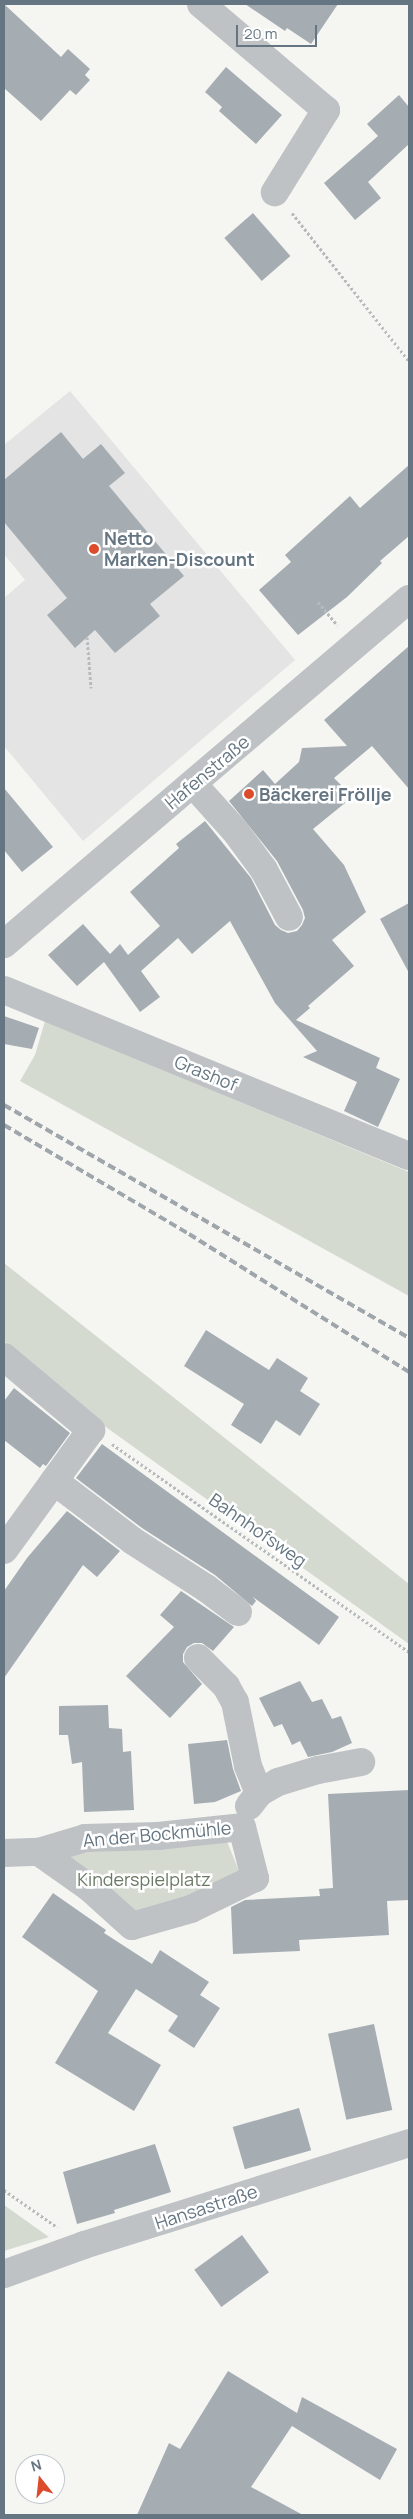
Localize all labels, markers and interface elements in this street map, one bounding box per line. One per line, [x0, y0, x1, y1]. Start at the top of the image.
scale bar [238, 15, 319, 47]
text: 20 m [244, 23, 277, 44]
place label: Netto Marken-Discount [104, 528, 255, 570]
marker: Netto Marken-Discount [88, 543, 100, 555]
street label: Hafenstraße [160, 731, 254, 813]
place label: Bäckerei Fröllje [259, 783, 392, 805]
marker: Bäckerei Fröllje [243, 788, 255, 800]
street label: Grashof [171, 1051, 241, 1095]
street label: Bahnhofsweg [205, 1488, 311, 1572]
street label: An der Bockmühle [82, 1817, 232, 1851]
park label: Kinderspielplatz [77, 1868, 211, 1890]
street label: Hansastraße [152, 2180, 260, 2234]
north arrow [15, 2454, 65, 2504]
text: N [29, 2455, 43, 2476]

